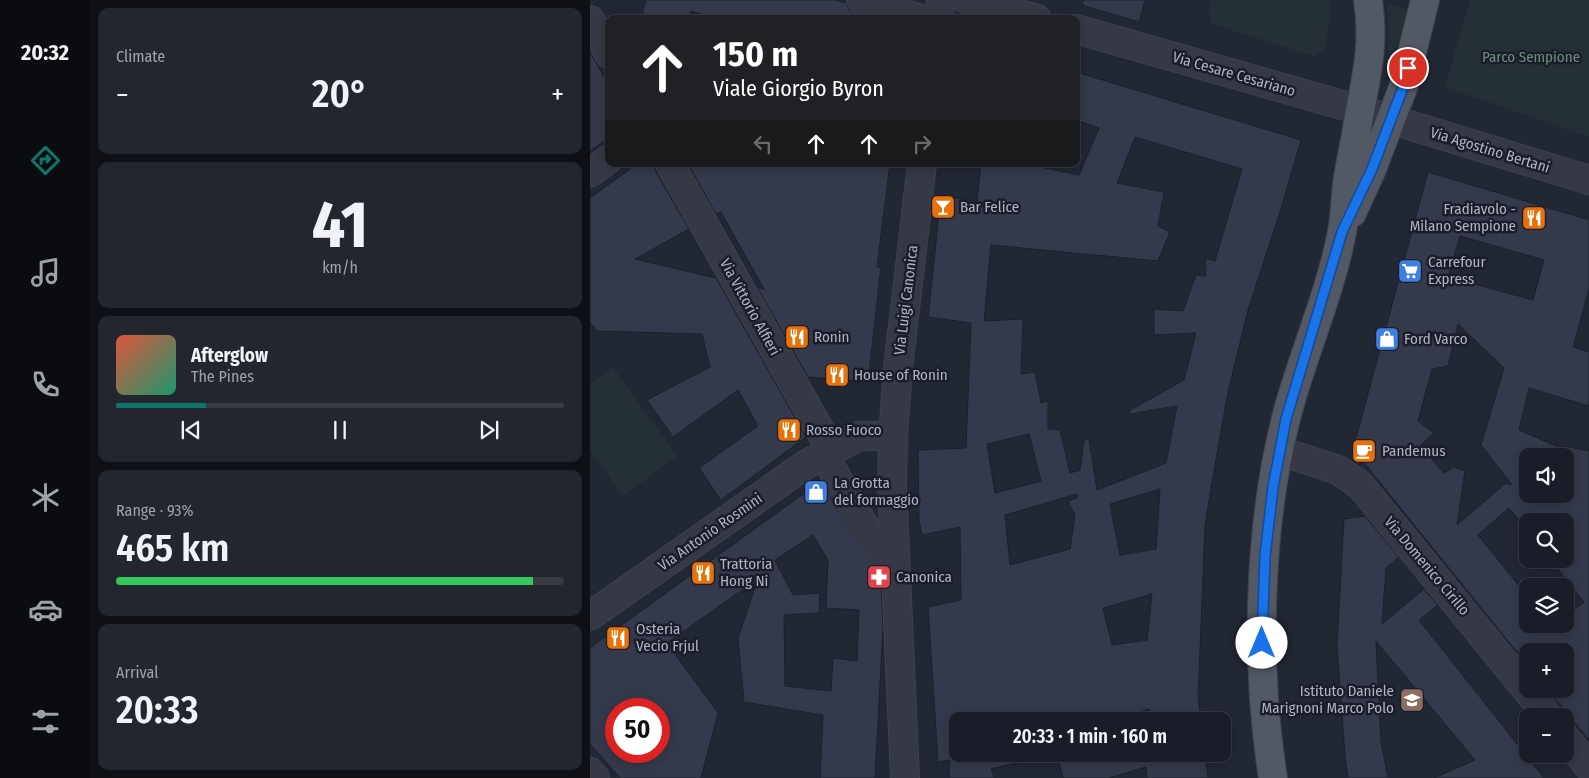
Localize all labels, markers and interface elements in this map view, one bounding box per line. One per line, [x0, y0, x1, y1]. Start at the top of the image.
text: 150 m [713, 33, 798, 75]
icon: ahead [630, 35, 695, 100]
text: 20:32 [21, 39, 69, 66]
text: Climate [116, 47, 165, 66]
pin [1387, 47, 1429, 89]
street label: Via Cesare Cesariano [1170, 48, 1298, 100]
park label: Parco Sempione [1482, 48, 1580, 66]
icon: arrive [1394, 54, 1422, 82]
text: 20° [312, 71, 368, 117]
text: Viale Giorgio Byron [713, 75, 884, 102]
text: − [116, 78, 129, 111]
text: + [551, 78, 564, 111]
street label: Via Agostino Bertani [1428, 123, 1552, 177]
icon: left [749, 130, 777, 158]
icon: ahead [802, 130, 830, 158]
icon: ahead [855, 130, 883, 158]
icon: right [908, 130, 936, 158]
icon: directions [28, 143, 63, 178]
text: 41 [312, 186, 368, 264]
bar icon: Bar Felice [930, 194, 956, 220]
place label: Bar Felice [960, 198, 1019, 216]
place label: Fradiavolo - Milano Sempione [1410, 200, 1516, 235]
restaurant icon: Fradiavolo - Milano Sempione [1521, 205, 1547, 231]
street label: Via Luigi Canonica [890, 244, 922, 356]
place label: Carrefour Express [1428, 253, 1486, 288]
icon: music [28, 255, 63, 290]
street label: Via Vittorio Alfieri [716, 256, 784, 358]
text: km/h [322, 258, 358, 277]
supermarket icon: Carrefour Express [1397, 258, 1423, 284]
restaurant icon: Ronin [784, 324, 810, 350]
shop icon: Ford Varco [1374, 326, 1400, 352]
place label: Ronin [814, 328, 849, 346]
place label: Ford Varco [1404, 330, 1468, 348]
text: Afterglow [191, 344, 268, 367]
restaurant icon: House of Ronin [824, 362, 850, 388]
place label: House of Ronin [854, 366, 948, 384]
icon: phone [28, 367, 63, 402]
text: The Pines [191, 367, 254, 386]
icon: previous [177, 416, 205, 444]
icon: pause [326, 416, 354, 444]
icon: next [475, 416, 503, 444]
restaurant icon: Rosso Fuoco [776, 417, 802, 443]
place label: Rosso Fuoco [806, 421, 882, 439]
cafe icon: Pandemus [1351, 438, 1377, 464]
place label: Pandemus [1382, 442, 1446, 460]
map controls [1519, 448, 1574, 763]
button: sound [1519, 448, 1574, 503]
place label: La Grotta del formaggio [834, 474, 919, 509]
shop icon: La Grotta del formaggio [803, 479, 829, 505]
icon: climate [28, 480, 63, 515]
street label: Via Antonio Rosmini [654, 489, 766, 575]
text: Range · 93% [116, 501, 194, 520]
street label: Via Domenico Cirillo [1380, 513, 1474, 619]
button: search [1519, 513, 1574, 568]
text: 465 km [116, 525, 229, 571]
place label: Trattoria Hong Ni [720, 555, 772, 590]
restaurant icon: Trattoria Hong Ni [690, 560, 716, 586]
pharmacy icon: Canonica [866, 564, 892, 590]
place label: Canonica [896, 568, 952, 586]
button: layers [1519, 578, 1574, 633]
icon: car [28, 592, 63, 627]
position arrow [1235, 616, 1287, 668]
place label: Osteria Vecio Frjul [636, 620, 699, 655]
restaurant icon: Osteria Vecio Frjul [605, 625, 631, 651]
button: + [1519, 643, 1574, 698]
text: Arrival [116, 663, 158, 682]
place label: Istituto Daniele Marignoni Marco Polo [1261, 682, 1394, 717]
text: 20:33 [116, 687, 199, 733]
school or university icon: Istituto Daniele Marignoni Marco Polo [1399, 687, 1425, 713]
speed limit sign: 50 [605, 698, 670, 763]
icon: filters [28, 704, 63, 739]
button: − [1519, 708, 1574, 763]
text: 20:33 · 1 min · 160 m [1013, 725, 1167, 748]

